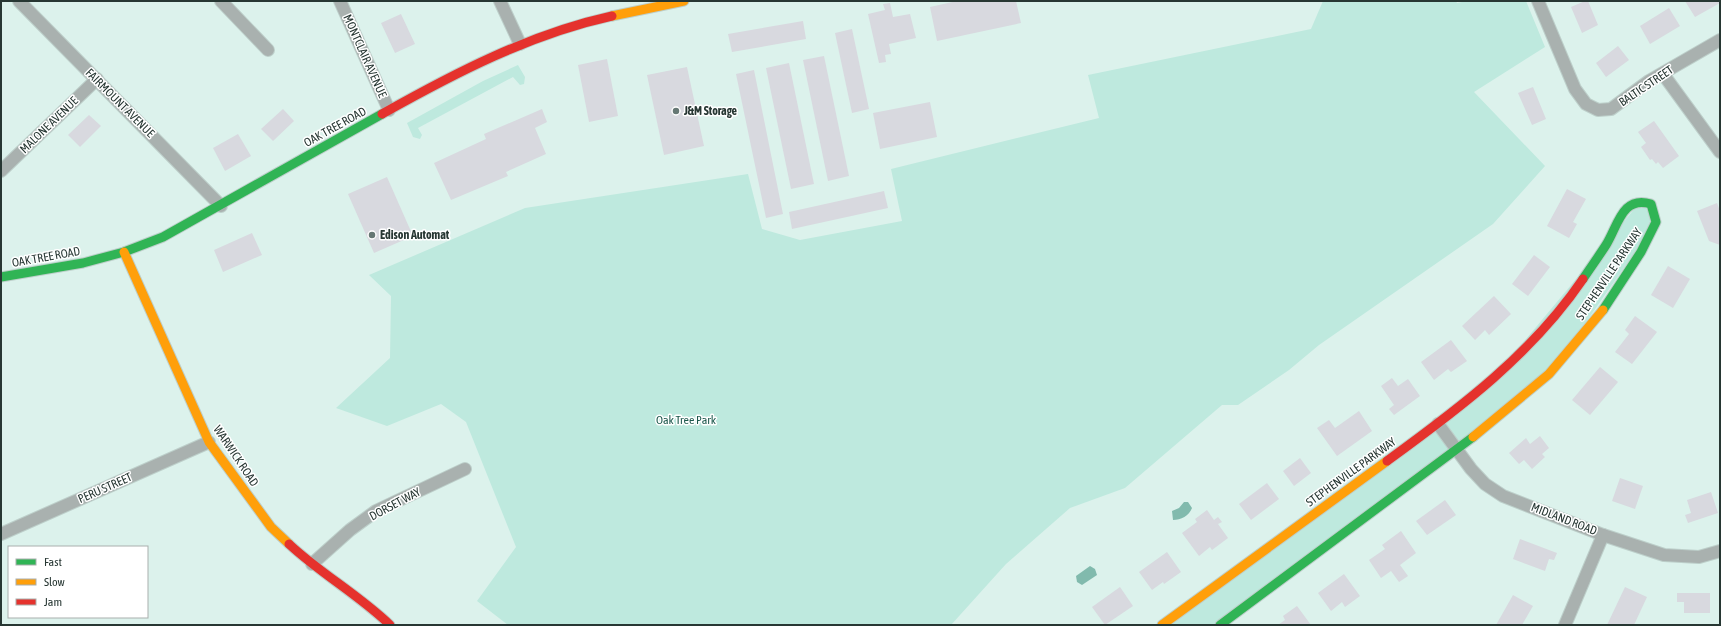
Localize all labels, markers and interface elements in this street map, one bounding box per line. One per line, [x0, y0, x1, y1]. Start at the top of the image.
street label: MONTCLAIR AVENUE [340, 12, 390, 100]
street label: BALTIC STREET [1616, 62, 1676, 109]
street label: FAIRMOUNT AVENUE [83, 66, 157, 140]
street label: MALONE AVENUE [17, 94, 81, 156]
street label: OAK TREE ROAD [301, 104, 369, 150]
place label: J&M Storage [683, 104, 738, 118]
marker: J&M Storage [671, 106, 681, 116]
street label: STEPHENVILLE PARKWAY [1573, 225, 1645, 323]
place label: Edison Automat [380, 228, 450, 242]
marker: Edison Automat [367, 230, 377, 240]
street label: OAK TREE ROAD [11, 244, 81, 270]
park label: Oak Tree Park [656, 413, 717, 427]
street label: WARWICK ROAD [211, 423, 262, 489]
street label: STEPHENVILLE PARKWAY [1303, 434, 1399, 509]
street label: PERU STREET [76, 470, 135, 506]
street label: DORSET WAY [367, 484, 424, 523]
street label: MIDLAND ROAD [1529, 500, 1599, 538]
legend [8, 546, 148, 618]
text: Fast [44, 555, 62, 569]
text: Slow [44, 575, 65, 589]
text: Jam [44, 595, 62, 609]

